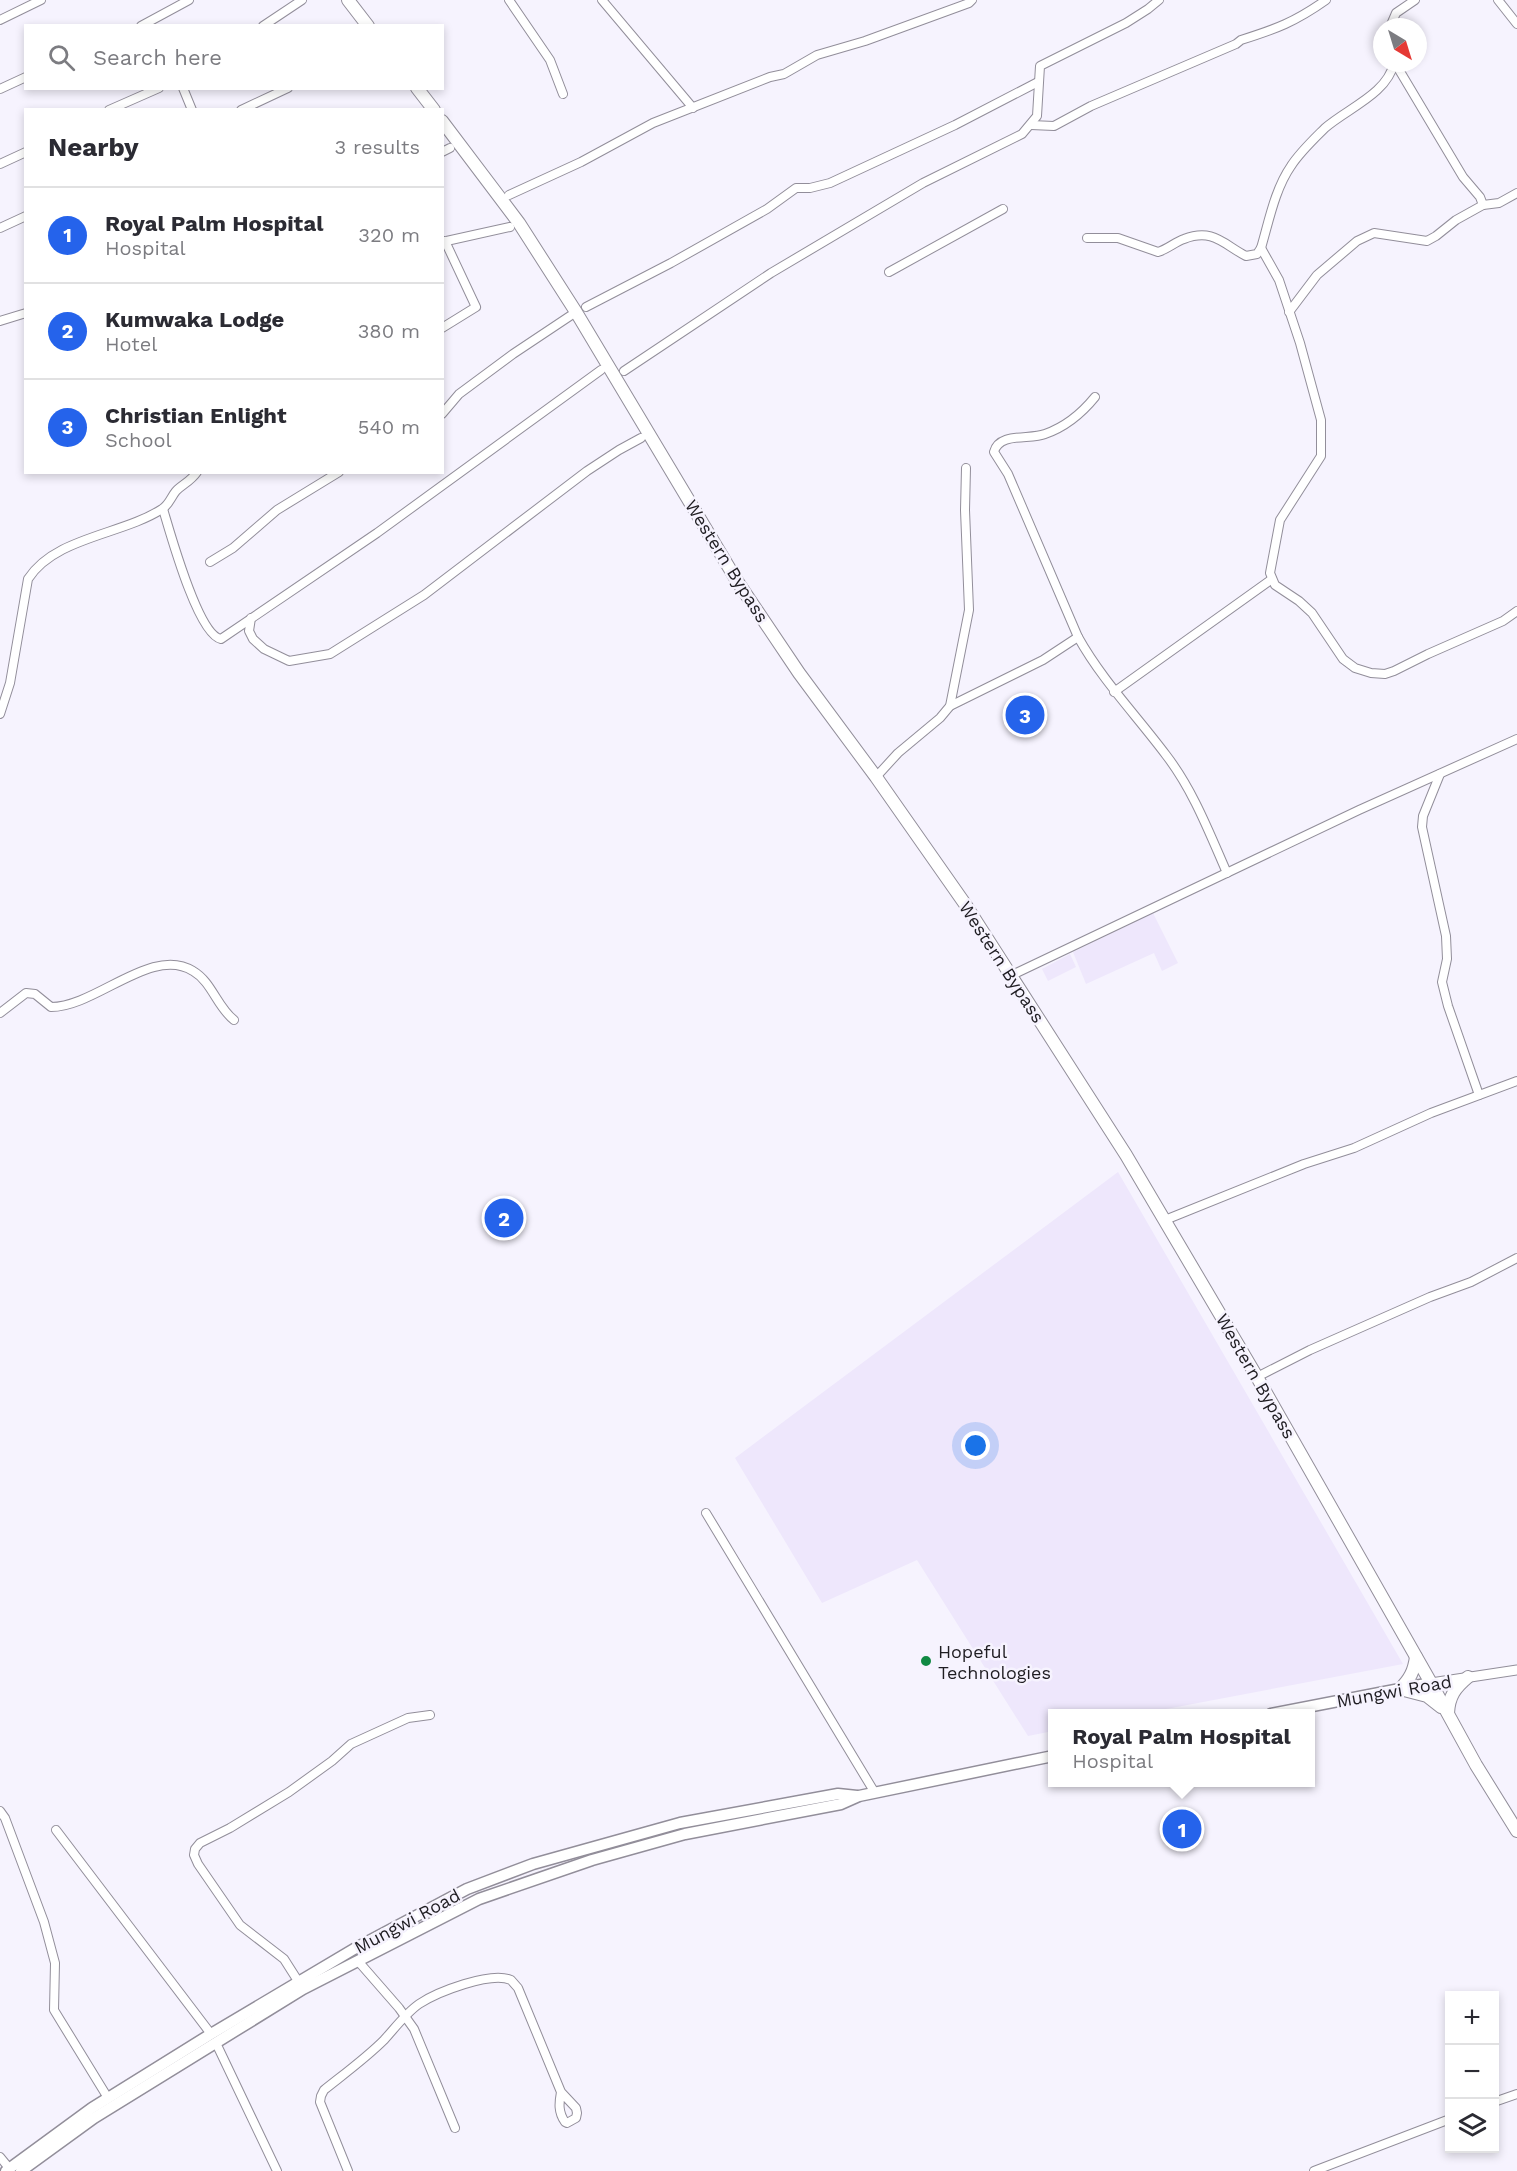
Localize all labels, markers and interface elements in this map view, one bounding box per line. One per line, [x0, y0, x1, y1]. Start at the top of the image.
north arrow [1373, 18, 1427, 72]
search box [24, 24, 444, 90]
icon: search [45, 41, 78, 74]
text: Search here [93, 45, 222, 70]
text: Nearby [48, 132, 139, 162]
text: 3 results [335, 135, 420, 159]
text: Royal Palm Hospital [105, 211, 323, 236]
text: 1 [63, 223, 72, 247]
text: 320 m [358, 223, 420, 247]
text: Hospital [105, 236, 186, 260]
text: Kumwaka Lodge [105, 307, 284, 332]
text: 2 [62, 319, 73, 343]
text: 380 m [358, 319, 420, 343]
text: Hotel [105, 332, 157, 356]
text: Christian Enlight [105, 403, 287, 428]
text: 3 [62, 415, 73, 439]
text: 540 m [358, 415, 420, 439]
text: School [105, 428, 172, 452]
street label: Western Bypass [681, 496, 773, 626]
pin: 3 [1006, 692, 1044, 738]
street label: Western Bypass [955, 897, 1049, 1027]
pin: 2 [484, 1196, 524, 1240]
street label: Western Bypass [1212, 1310, 1300, 1442]
your location [961, 1431, 990, 1460]
place label: Hopeful Technologies [938, 1641, 1051, 1683]
marker: Hopeful Technologies [919, 1654, 933, 1668]
street label: Mungwi Road [1335, 1671, 1453, 1711]
popup [1048, 1709, 1315, 1787]
text: Royal Palm Hospital [1072, 1724, 1291, 1749]
text: Hospital [1072, 1749, 1153, 1773]
pin: 1 [1162, 1806, 1202, 1852]
street label: Mungwi Road [351, 1884, 463, 1958]
map controls [1445, 1991, 1499, 2153]
button: + [1445, 1991, 1499, 2045]
button: − [1445, 2045, 1499, 2099]
button: layers [1445, 2099, 1499, 2153]

